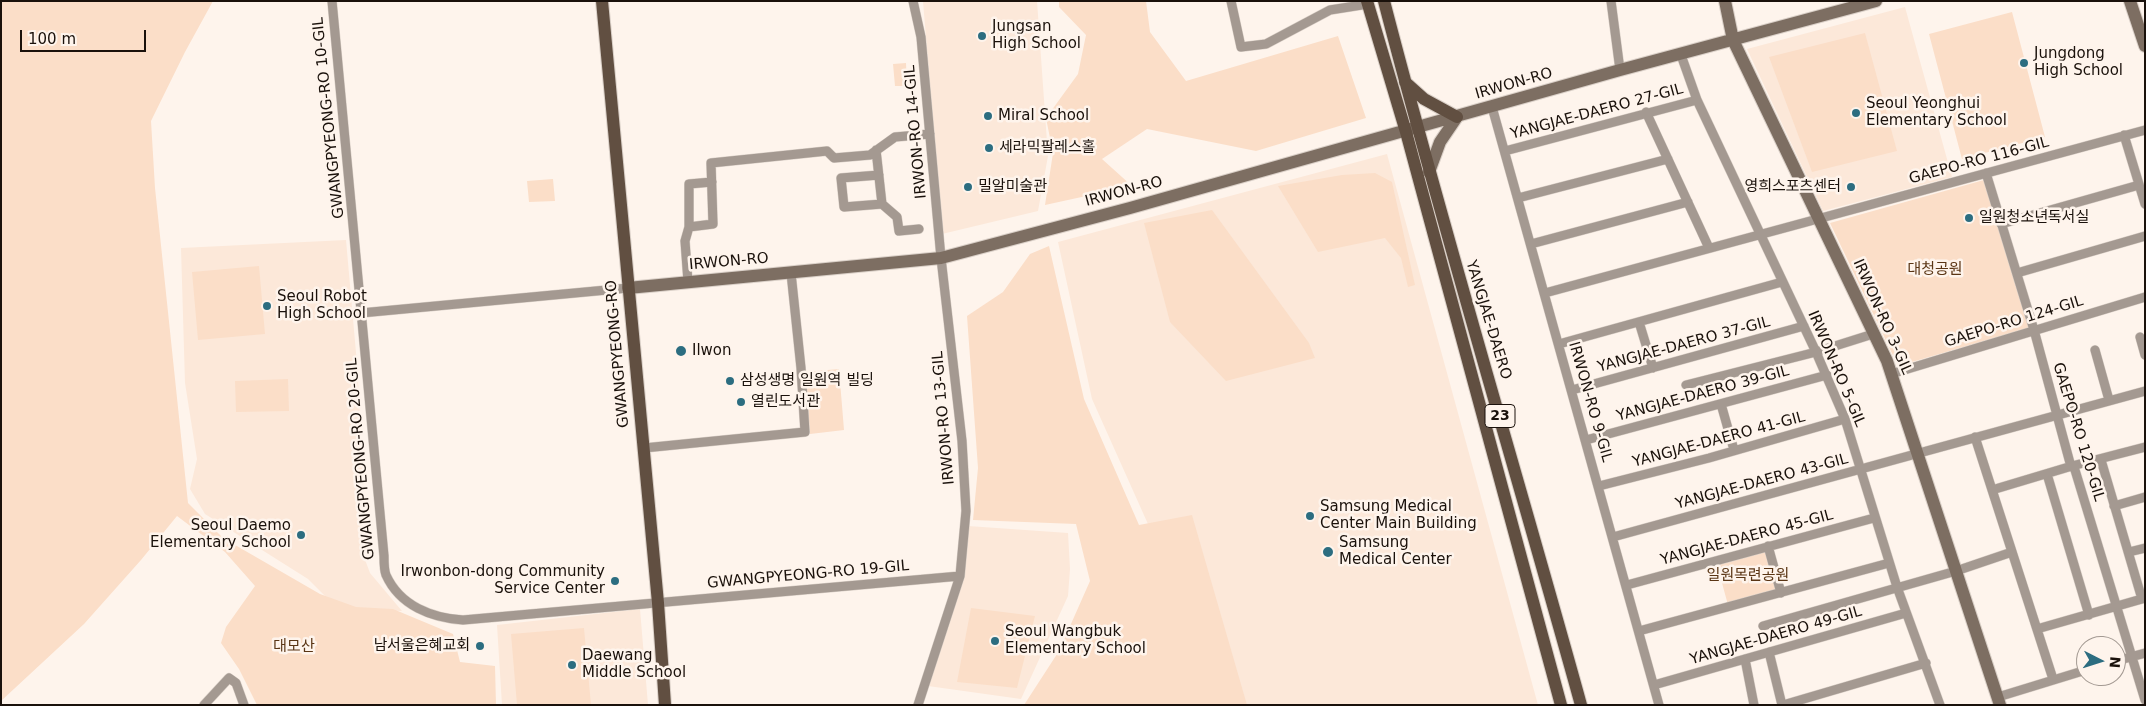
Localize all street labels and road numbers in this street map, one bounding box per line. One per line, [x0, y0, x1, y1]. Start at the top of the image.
street label: GWANGPYEONG-RO 10-GIL [309, 16, 349, 220]
street label: IRWON-RO 14-GIL [901, 64, 931, 200]
street label: IRWON-RO [1473, 64, 1555, 104]
street label: YANGJAE-DAERO 27-GIL [1509, 80, 1685, 144]
street label: GAEPO-RO 116-GIL [1907, 134, 2051, 188]
street label: IRWON-RO [1083, 173, 1165, 211]
street label: IRWON-RO [688, 250, 770, 274]
street label: IRWON-RO 3-GIL [1848, 257, 1916, 377]
street label: YANGJAE-DAERO [1461, 258, 1515, 382]
street label: GWANGPYEONG-RO [603, 279, 633, 429]
street label: GAEPO-RO 124-GIL [1942, 292, 2086, 352]
street label: IRWON-RO 5-GIL [1803, 308, 1869, 430]
street label: YANGJAE-DAERO 37-GIL [1596, 313, 1772, 377]
street label: IRWON-RO 9-GIL [1564, 340, 1616, 464]
street label: IRWON-RO 13-GIL [929, 350, 959, 486]
street label: GWANGPYEONG-RO 20-GIL [343, 357, 379, 561]
street label: GAEPO-RO 120-GIL [2048, 360, 2108, 504]
street label: YANGJAE-DAERO 39-GIL [1615, 362, 1791, 426]
road number: 23 [1485, 404, 1515, 428]
street label: YANGJAE-DAERO 41-GIL [1631, 408, 1807, 472]
street label: YANGJAE-DAERO 43-GIL [1674, 450, 1850, 514]
street label: YANGJAE-DAERO 45-GIL [1659, 506, 1835, 570]
street label: GWANGPYEONG-RO 19-GIL [706, 557, 910, 593]
street label: YANGJAE-DAERO 49-GIL [1688, 603, 1864, 669]

